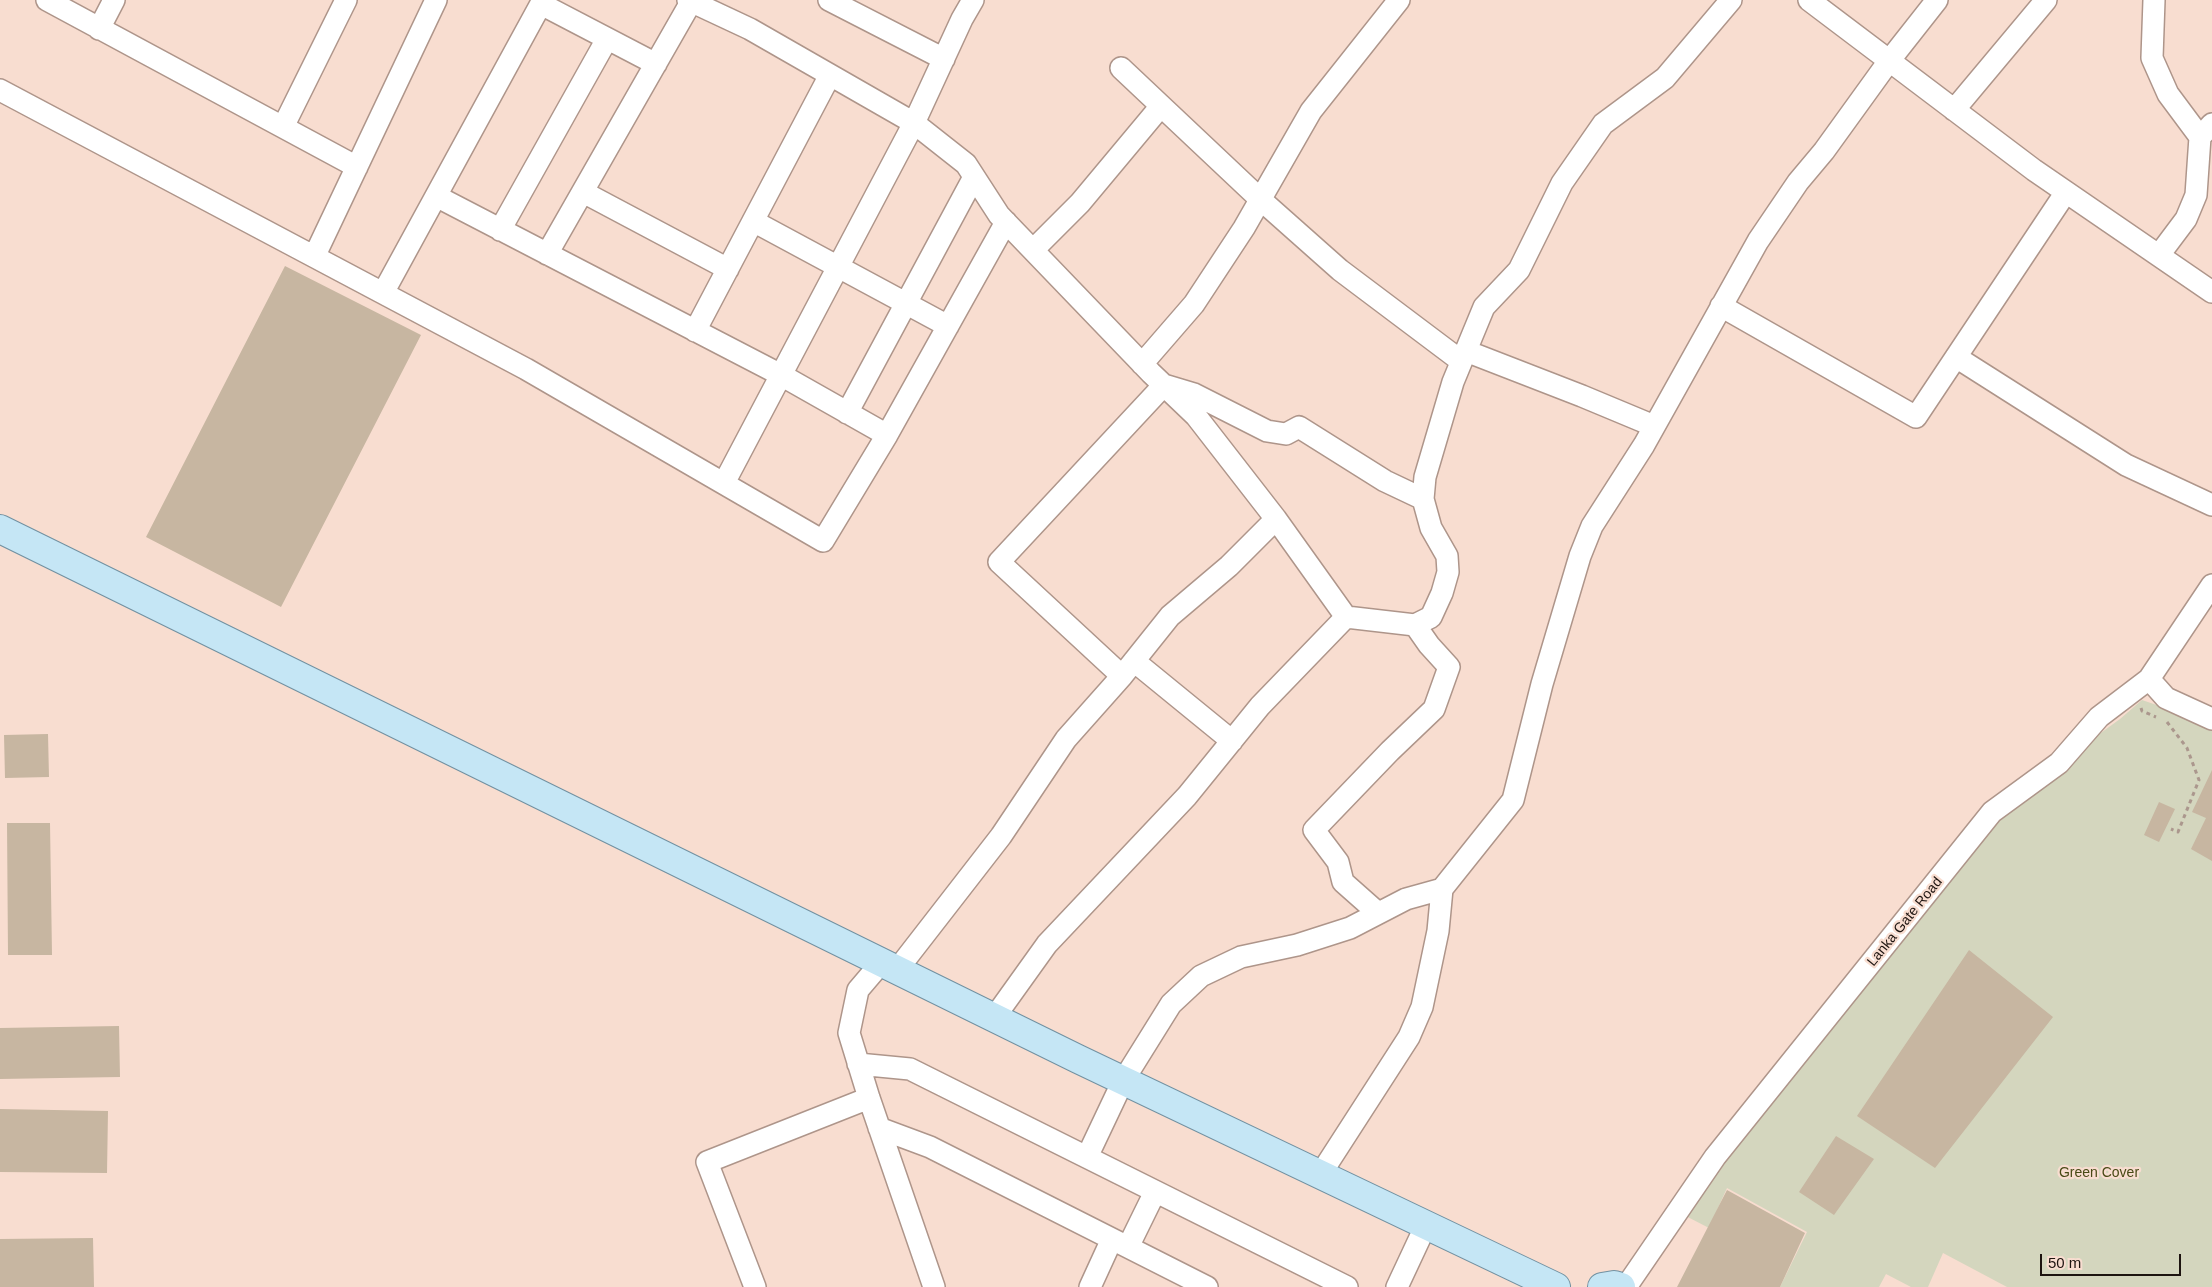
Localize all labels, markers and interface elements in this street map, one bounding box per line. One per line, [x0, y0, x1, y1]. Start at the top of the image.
street label: Lanka Gate Road [1864, 874, 1946, 970]
park label: Green Cover [2059, 1165, 2139, 1181]
scale bar [2042, 1244, 2183, 1276]
text: 50 m [2048, 1254, 2081, 1271]

